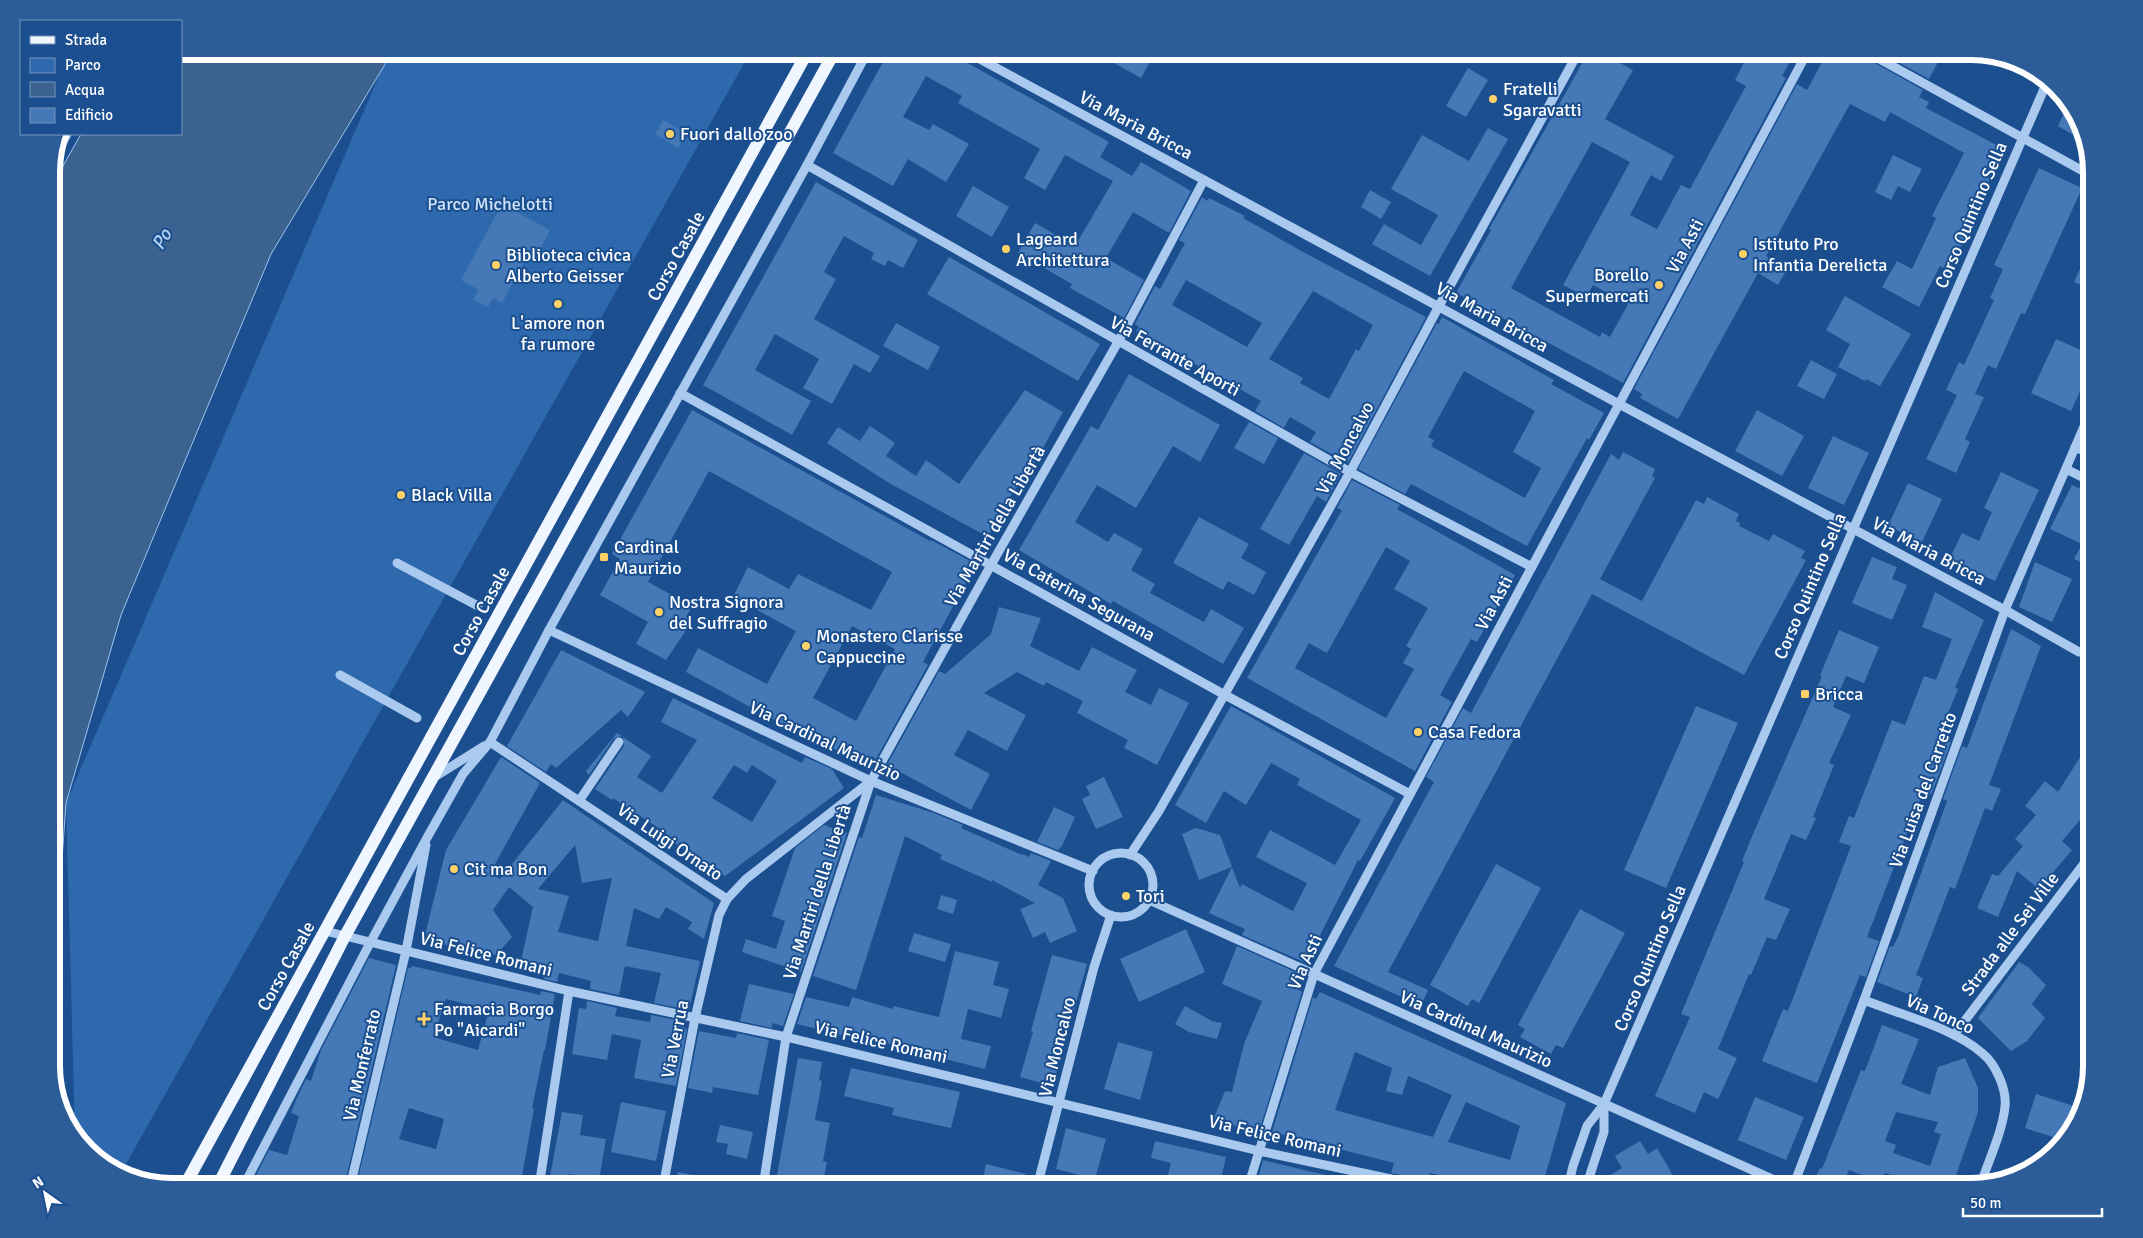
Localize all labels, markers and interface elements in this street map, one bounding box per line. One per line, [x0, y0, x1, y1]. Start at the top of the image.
legend [20, 20, 182, 135]
text: Strada [65, 31, 107, 49]
text: Parco [65, 56, 101, 74]
place label: Fratelli Sgaravatti [1503, 78, 1582, 121]
text: Acqua [65, 81, 105, 99]
street label: Via Maria Bricca [1076, 86, 1196, 164]
marker: Fratelli Sgaravatti [1487, 93, 1499, 105]
text: Edificio [65, 106, 113, 124]
place label: Fuori dallo zoo [680, 123, 793, 145]
marker: Fuori dallo zoo [664, 128, 676, 140]
street label: Corso Quintino Sella [1930, 138, 2012, 292]
park label: Parco Michelotti [427, 193, 553, 215]
street label: Corso Casale [642, 207, 710, 305]
street label: Via Asti [1662, 215, 1708, 277]
water label: Po [146, 224, 178, 254]
place label: Lageard Architettura [1016, 228, 1110, 271]
place label: Istituto Pro Infantia Derelicta [1753, 233, 1887, 276]
marker: Lageard Architettura [1000, 243, 1012, 255]
place label: Biblioteca civica Alberto Geisser [506, 244, 631, 287]
marker: Istituto Pro Infantia Derelicta [1737, 248, 1749, 260]
marker: Biblioteca civica Alberto Geisser [490, 259, 502, 271]
place label: Borello Supermercati [1546, 264, 1649, 307]
street label: Via Maria Bricca [1432, 277, 1552, 357]
marker: Borello Supermercati [1653, 279, 1665, 291]
marker: L'amore non fa rumore [552, 298, 564, 310]
street label: Via Ferrante Aporti [1106, 311, 1244, 401]
place label: L'amore non fa rumore [511, 312, 605, 355]
street label: Via Moncalvo [1311, 398, 1379, 498]
street label: Via Martiri della Libertà [940, 441, 1050, 611]
place label: Black Villa [411, 484, 492, 506]
marker: Black Villa [395, 489, 407, 501]
street label: Corso Quintino Sella [1769, 509, 1851, 663]
street label: Via Maria Bricca [1869, 512, 1989, 590]
place label: Cardinal Maurizio [614, 536, 682, 579]
street label: Via Caterina Segurana [999, 544, 1159, 646]
marker: Cardinal Maurizio [598, 551, 610, 563]
street label: Corso Casale [447, 562, 515, 660]
street label: Via Asti [1471, 572, 1517, 634]
place label: Nostra Signora del Suffragio [669, 591, 784, 634]
marker: Nostra Signora del Suffragio [653, 606, 665, 618]
place label: Monastero Clarisse Cappuccine [816, 625, 963, 668]
marker: Monastero Clarisse Cappuccine [800, 640, 812, 652]
place label: Bricca [1815, 683, 1863, 705]
marker: Bricca [1799, 688, 1811, 700]
street label: Via Cardinal Maurizio [746, 696, 904, 786]
street label: Via Luisa del Carretto [1885, 709, 1961, 871]
place label: Casa Fedora [1428, 721, 1521, 743]
marker: Casa Fedora [1412, 726, 1424, 738]
street label: Via Luigi Ornato [613, 799, 727, 885]
street label: Via Martiri della Libertà [778, 802, 856, 982]
place label: Cit ma Bon [464, 858, 547, 880]
marker: Cit ma Bon [448, 863, 460, 875]
street label: Strada alle Sei Ville [1956, 868, 2064, 1000]
street label: Corso Quintino Sella [1609, 881, 1691, 1035]
place label: Tori [1136, 885, 1165, 907]
marker: Tori [1120, 890, 1132, 902]
street label: Corso Casale [252, 917, 320, 1015]
street label: Via Felice Romani [417, 927, 555, 981]
street label: Via Asti [1283, 931, 1327, 993]
street label: Via Cardinal Maurizio [1396, 985, 1556, 1073]
street label: Via Tonco [1902, 989, 1978, 1039]
street label: Via Moncalvo [1034, 995, 1080, 1099]
place label: Farmacia Borgo Po "Aicardi" [434, 998, 554, 1041]
street label: Via Verrua [657, 998, 693, 1080]
street label: Via Monferrato [338, 1007, 386, 1123]
marker: Farmacia Borgo Po "Aicardi" [418, 1013, 430, 1025]
street label: Via Felice Romani [812, 1016, 950, 1068]
street label: Via Felice Romani [1206, 1110, 1344, 1162]
north arrow [20, 1168, 70, 1218]
text: N [29, 1173, 47, 1192]
scale bar [1963, 1186, 2102, 1218]
text: 50 m [1970, 1194, 2001, 1212]

